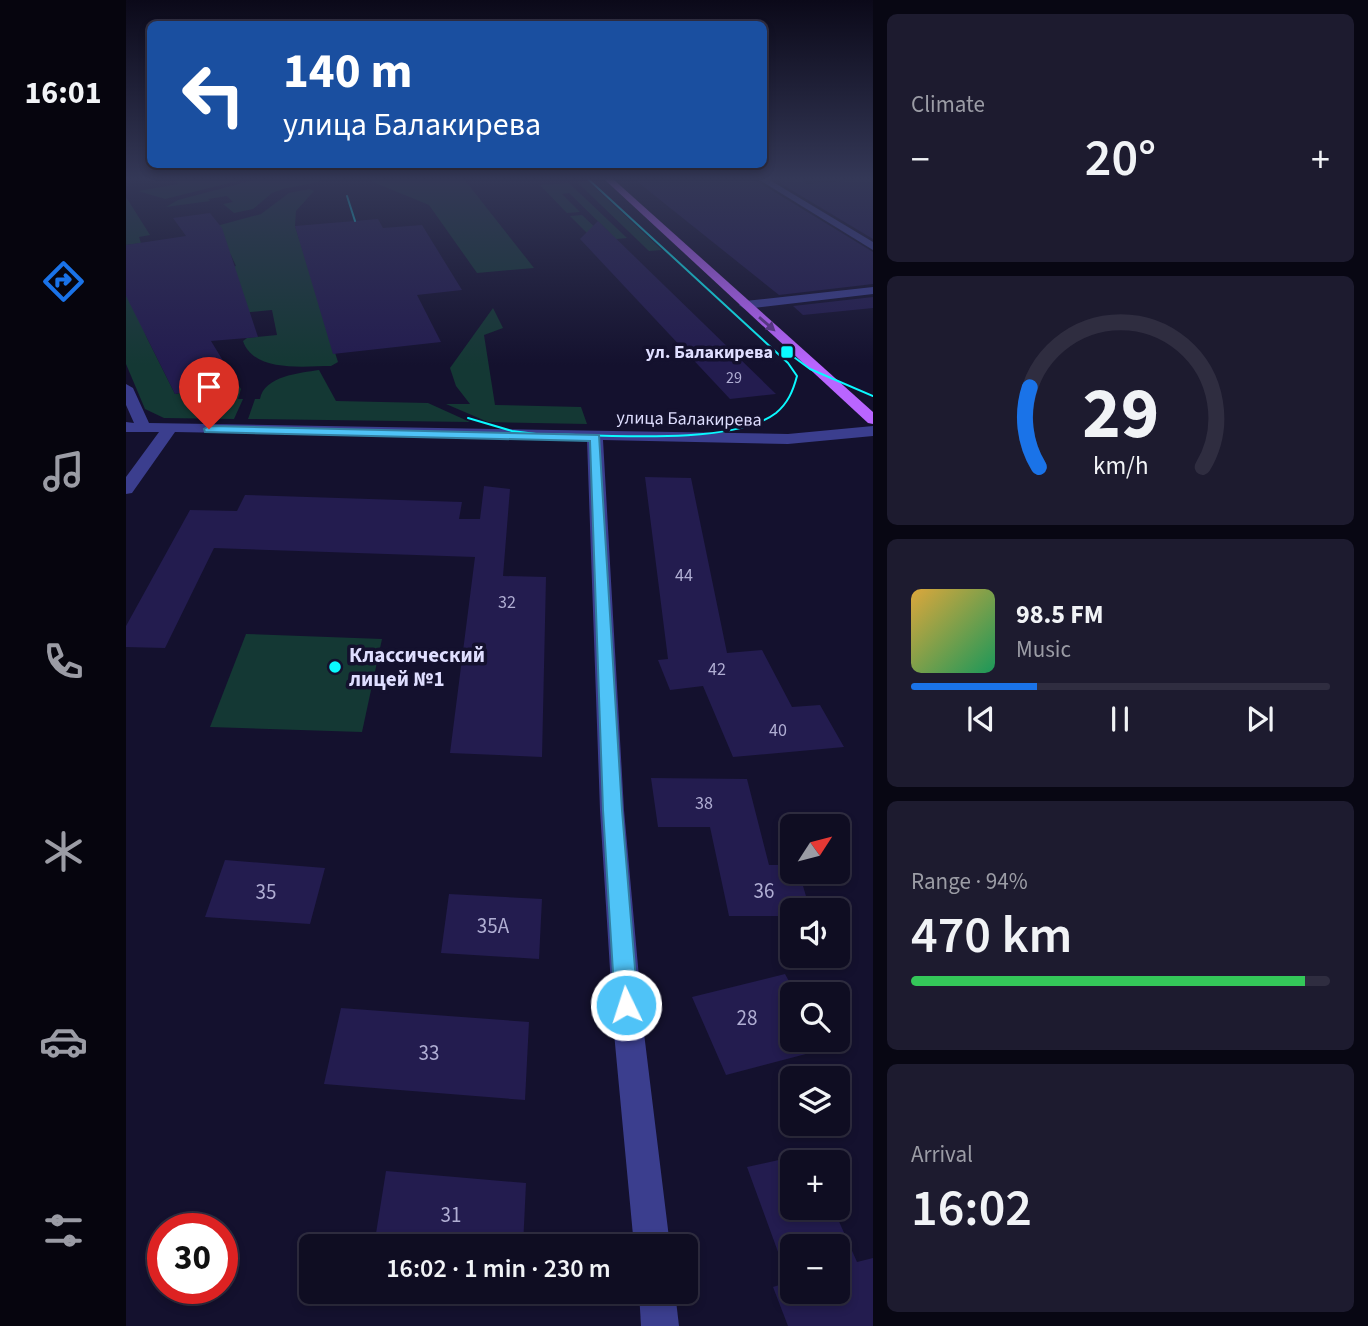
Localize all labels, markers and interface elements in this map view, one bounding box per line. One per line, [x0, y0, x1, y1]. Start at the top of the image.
text: 140 m [283, 37, 412, 107]
icon: left [168, 49, 259, 140]
text: 16:01 [24, 70, 102, 116]
text: Climate [911, 88, 985, 121]
text: улица Балакирева [283, 102, 541, 148]
text: 20° [1085, 122, 1156, 196]
text: − [911, 133, 930, 187]
text: + [1311, 133, 1330, 187]
icon: directions [39, 257, 88, 306]
one-way arrow [758, 316, 775, 331]
place label: ул. Балакирева [646, 340, 773, 365]
marker: ул. Балакирева [779, 344, 795, 360]
pin [179, 357, 239, 429]
text: 29 [1082, 362, 1159, 466]
house number: 29 [726, 367, 742, 389]
icon: arrive [190, 368, 228, 406]
street label: улица Балакирева [616, 405, 762, 433]
icon: music [39, 447, 88, 496]
text: km/h [1093, 447, 1148, 483]
house number: 44 [675, 563, 693, 588]
house number: 32 [498, 590, 516, 615]
text: 98.5 FM [1016, 596, 1104, 633]
text: Music [1016, 633, 1071, 666]
icon: phone [39, 637, 88, 686]
place label: Классический лицей №1 [349, 640, 485, 694]
house number: 42 [708, 657, 726, 682]
marker: Классический лицей №1 [327, 659, 343, 675]
icon: previous [962, 700, 1000, 738]
icon: pause [1101, 700, 1139, 738]
icon: next [1241, 700, 1279, 738]
house number: 40 [769, 718, 787, 743]
house number: 38 [695, 791, 713, 816]
north arrow [780, 814, 850, 884]
map controls [780, 814, 850, 1304]
icon: climate [39, 827, 88, 876]
text: Range · 94% [911, 865, 1028, 898]
house number: 36 [754, 876, 774, 906]
house number: 35 [256, 877, 276, 907]
button: sound [780, 898, 850, 968]
text: 470 km [911, 899, 1072, 973]
house number: 35А [477, 911, 510, 941]
position arrow [589, 968, 663, 1042]
button: search [780, 982, 850, 1052]
house number: 28 [737, 1003, 757, 1033]
icon: car [39, 1017, 88, 1066]
house number: 33 [419, 1038, 439, 1068]
button: layers [780, 1066, 850, 1136]
text: Arrival [911, 1138, 973, 1171]
button: + [780, 1150, 850, 1220]
text: 16:02 [911, 1172, 1032, 1246]
house number: 31 [441, 1200, 461, 1230]
icon: filters [39, 1206, 88, 1255]
speed limit sign: 30 [147, 1213, 238, 1304]
button: − [780, 1234, 850, 1304]
text: 16:02 · 1 min · 230 m [386, 1250, 611, 1287]

